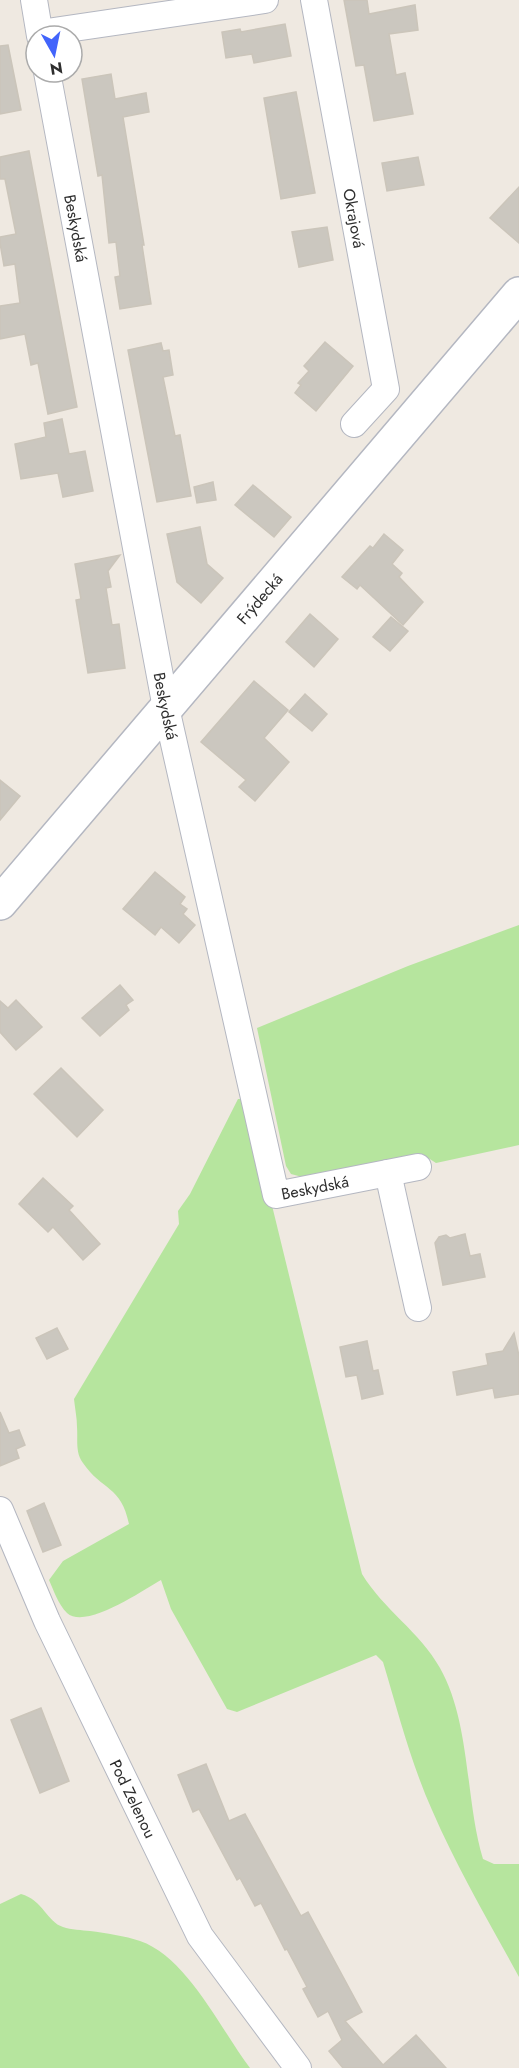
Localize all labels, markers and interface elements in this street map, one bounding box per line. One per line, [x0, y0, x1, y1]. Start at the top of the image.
north arrow [24, 24, 84, 84]
text: N [48, 56, 64, 81]
street label: Okrajová [337, 187, 371, 250]
street label: Beskydská [58, 193, 93, 264]
street label: Frýdecká [231, 568, 288, 629]
street label: Beskydská [148, 670, 184, 742]
street label: Beskydská [279, 1170, 351, 1206]
street label: Pod Zelenou [104, 1756, 162, 1842]

